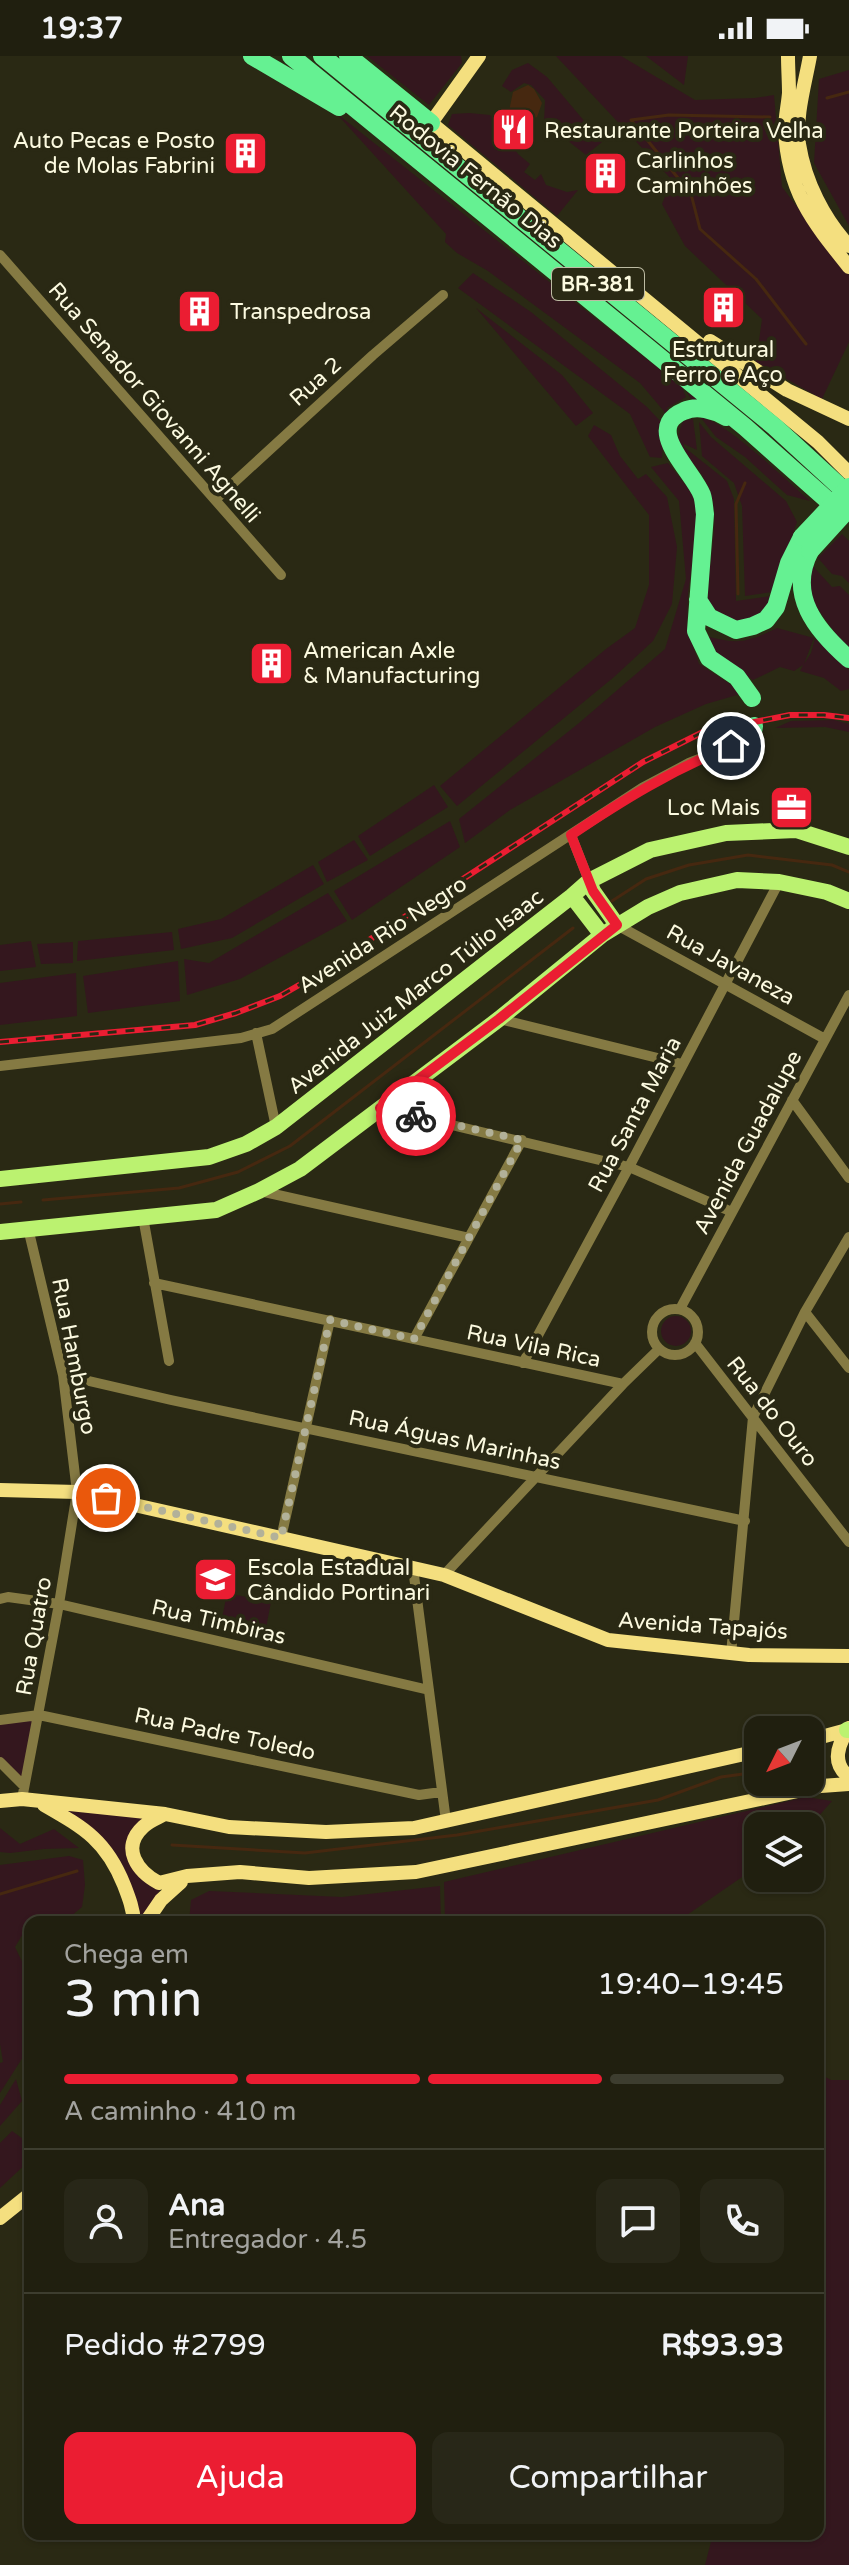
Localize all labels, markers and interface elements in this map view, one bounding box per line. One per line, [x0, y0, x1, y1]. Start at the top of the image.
text: 19:37 [40, 10, 123, 47]
street label: Rodovia Fernão Dias [384, 99, 567, 254]
restaurant icon: Restaurante Porteira Velha [489, 106, 537, 154]
place label: Restaurante Porteira Velha [544, 118, 824, 144]
place label: Auto Pecas e Posto de Molas Fabrini [13, 128, 215, 179]
building icon: Auto Pecas e Posto de Molas Fabrini [222, 129, 270, 177]
place label: Carlinhos Caminhões [636, 148, 753, 199]
building icon: Carlinhos Caminhões [581, 149, 629, 197]
road number: BR-381 [552, 268, 644, 300]
street label: Rua Senador Giovanni Agnelli [43, 277, 266, 528]
building icon: Estrutural Ferro e Aço [699, 284, 747, 332]
building icon: Transpedrosa [175, 287, 223, 335]
place label: Transpedrosa [230, 299, 371, 325]
place label: Estrutural Ferro e Aço [663, 337, 783, 388]
street label: Rua 2 [284, 352, 347, 412]
place label: American Axle & Manufacturing [303, 638, 480, 689]
building icon: American Axle & Manufacturing [248, 639, 296, 687]
pin [697, 712, 765, 780]
icon: home [709, 724, 753, 768]
office icon: Loc Mais [767, 783, 815, 831]
place label: Loc Mais [667, 795, 760, 821]
street label: Avenida Rio Negro [293, 871, 472, 999]
street label: Avenida Juiz Marco Túlio Isaac [283, 884, 549, 1100]
street label: Rua Javaneza [662, 919, 799, 1011]
street label: Rua Santa Maria [583, 1032, 687, 1197]
street label: Avenida Guadalupe [688, 1046, 807, 1239]
courier [376, 1076, 456, 1156]
icon: bike [394, 1094, 438, 1138]
street label: Rua Hamburgo [46, 1276, 102, 1437]
street label: Rua Vila Rica [464, 1319, 603, 1373]
street label: Rua do Ouro [721, 1351, 823, 1472]
street label: Rua Águas Marinhas [346, 1404, 564, 1475]
pin [72, 1464, 140, 1532]
icon: bag [84, 1476, 128, 1520]
place label: Escola Estadual Cândido Portinari [247, 1555, 430, 1606]
school or university icon: Escola Estadual Cândido Portinari [192, 1556, 240, 1604]
street label: Rua Quatro [11, 1575, 57, 1698]
street label: Rua Timbiras [149, 1594, 288, 1650]
street label: Avenida Tapajós [617, 1607, 789, 1645]
street label: Rua Padre Toledo [132, 1702, 318, 1766]
north arrow [744, 1716, 824, 1796]
map controls [744, 1716, 824, 1892]
button: layers [744, 1812, 824, 1892]
text: Chega em [64, 1939, 189, 1970]
text: 19:40–19:45 [597, 1966, 784, 2003]
text: 3 min [64, 1968, 203, 2031]
text: A caminho · 410 m [64, 2096, 296, 2127]
button: person [64, 2179, 148, 2263]
button: chat [596, 2179, 680, 2263]
button: phone [700, 2179, 784, 2263]
text: Ana [168, 2187, 225, 2224]
text: Entregador · 4.5 [168, 2224, 367, 2255]
text: Pedido #2799 [64, 2327, 266, 2364]
text: R$93.93 [661, 2327, 784, 2364]
button: Ajuda [64, 2432, 416, 2524]
button: Compartilhar [432, 2432, 784, 2524]

